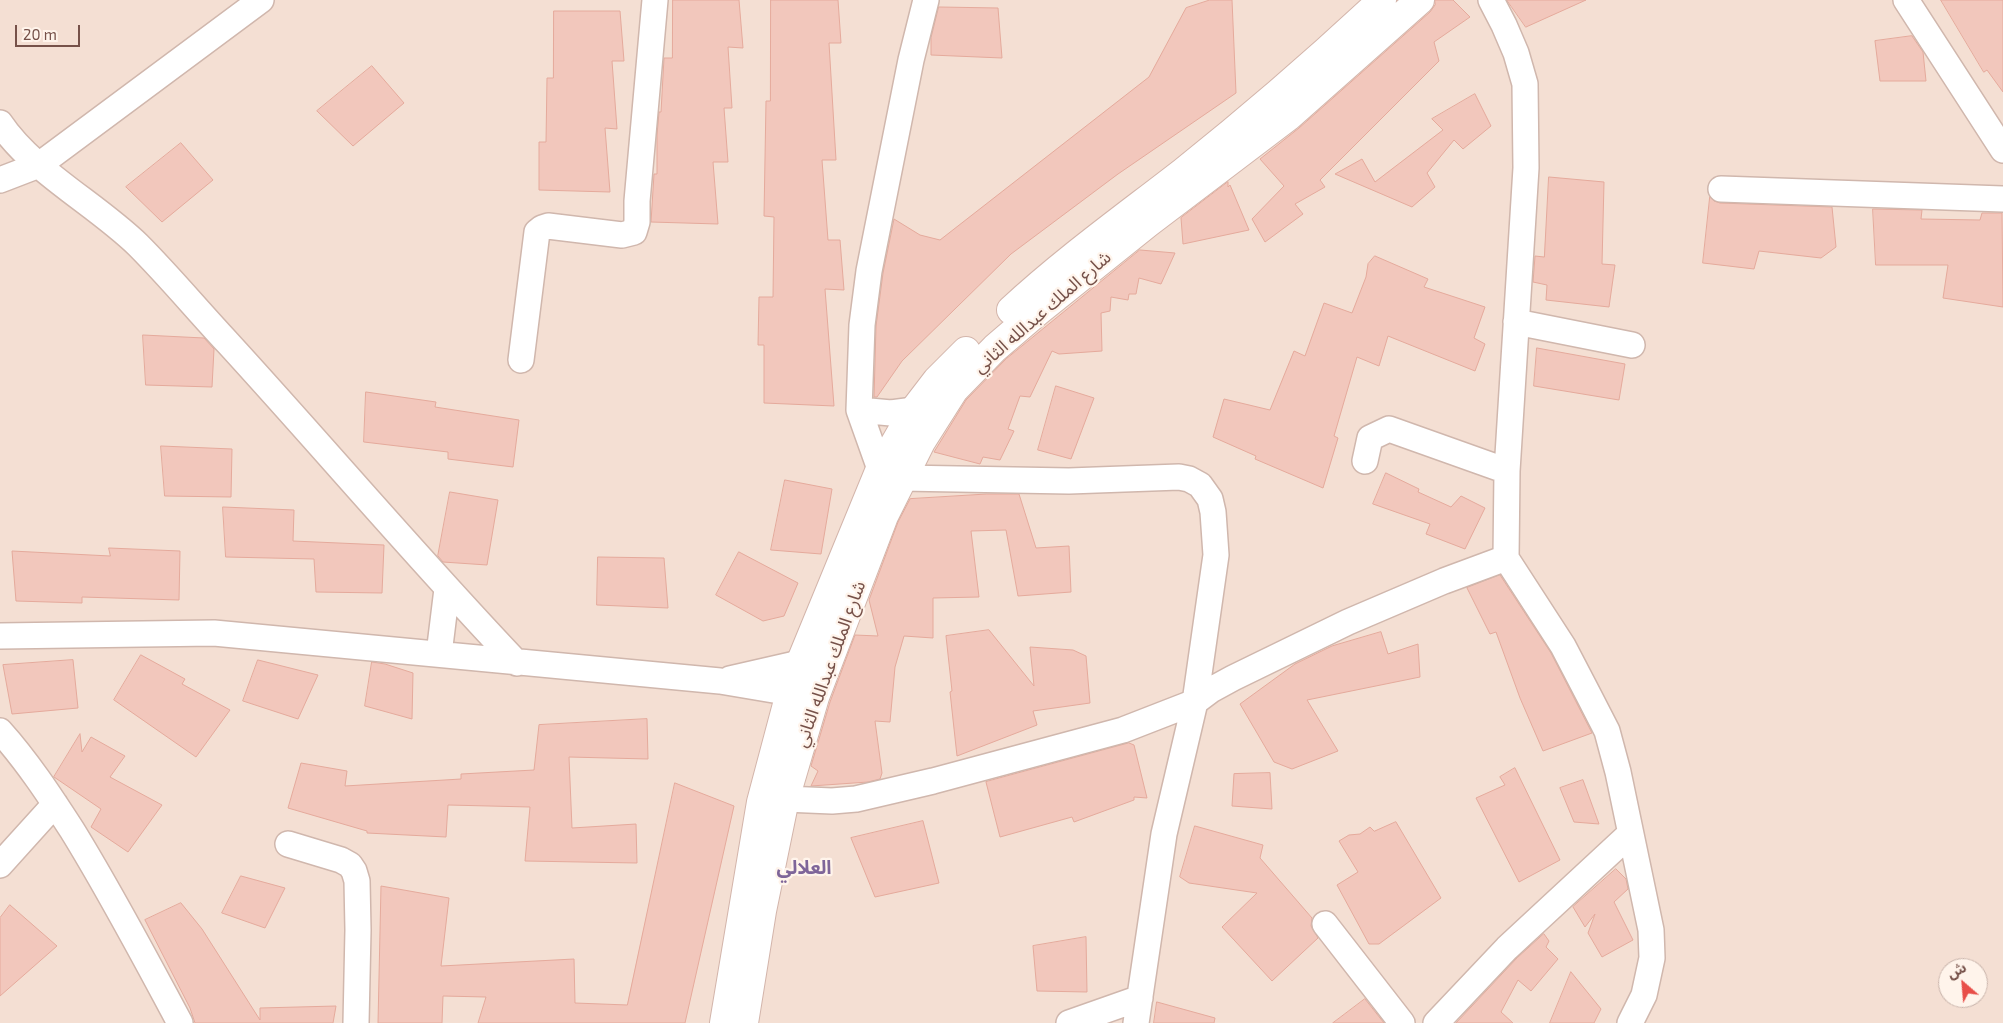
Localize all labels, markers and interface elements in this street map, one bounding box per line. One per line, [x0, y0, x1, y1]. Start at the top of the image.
scale bar [18, 15, 82, 47]
text: 20 m [23, 25, 57, 43]
street label: شارع الملك عبدالله الثاني [969, 246, 1115, 378]
street label: شارع الملك عبدالله الثاني [790, 578, 870, 750]
district label: العلالي [776, 857, 832, 879]
north arrow [1938, 958, 1988, 1008]
text: ش [1944, 958, 1969, 982]

